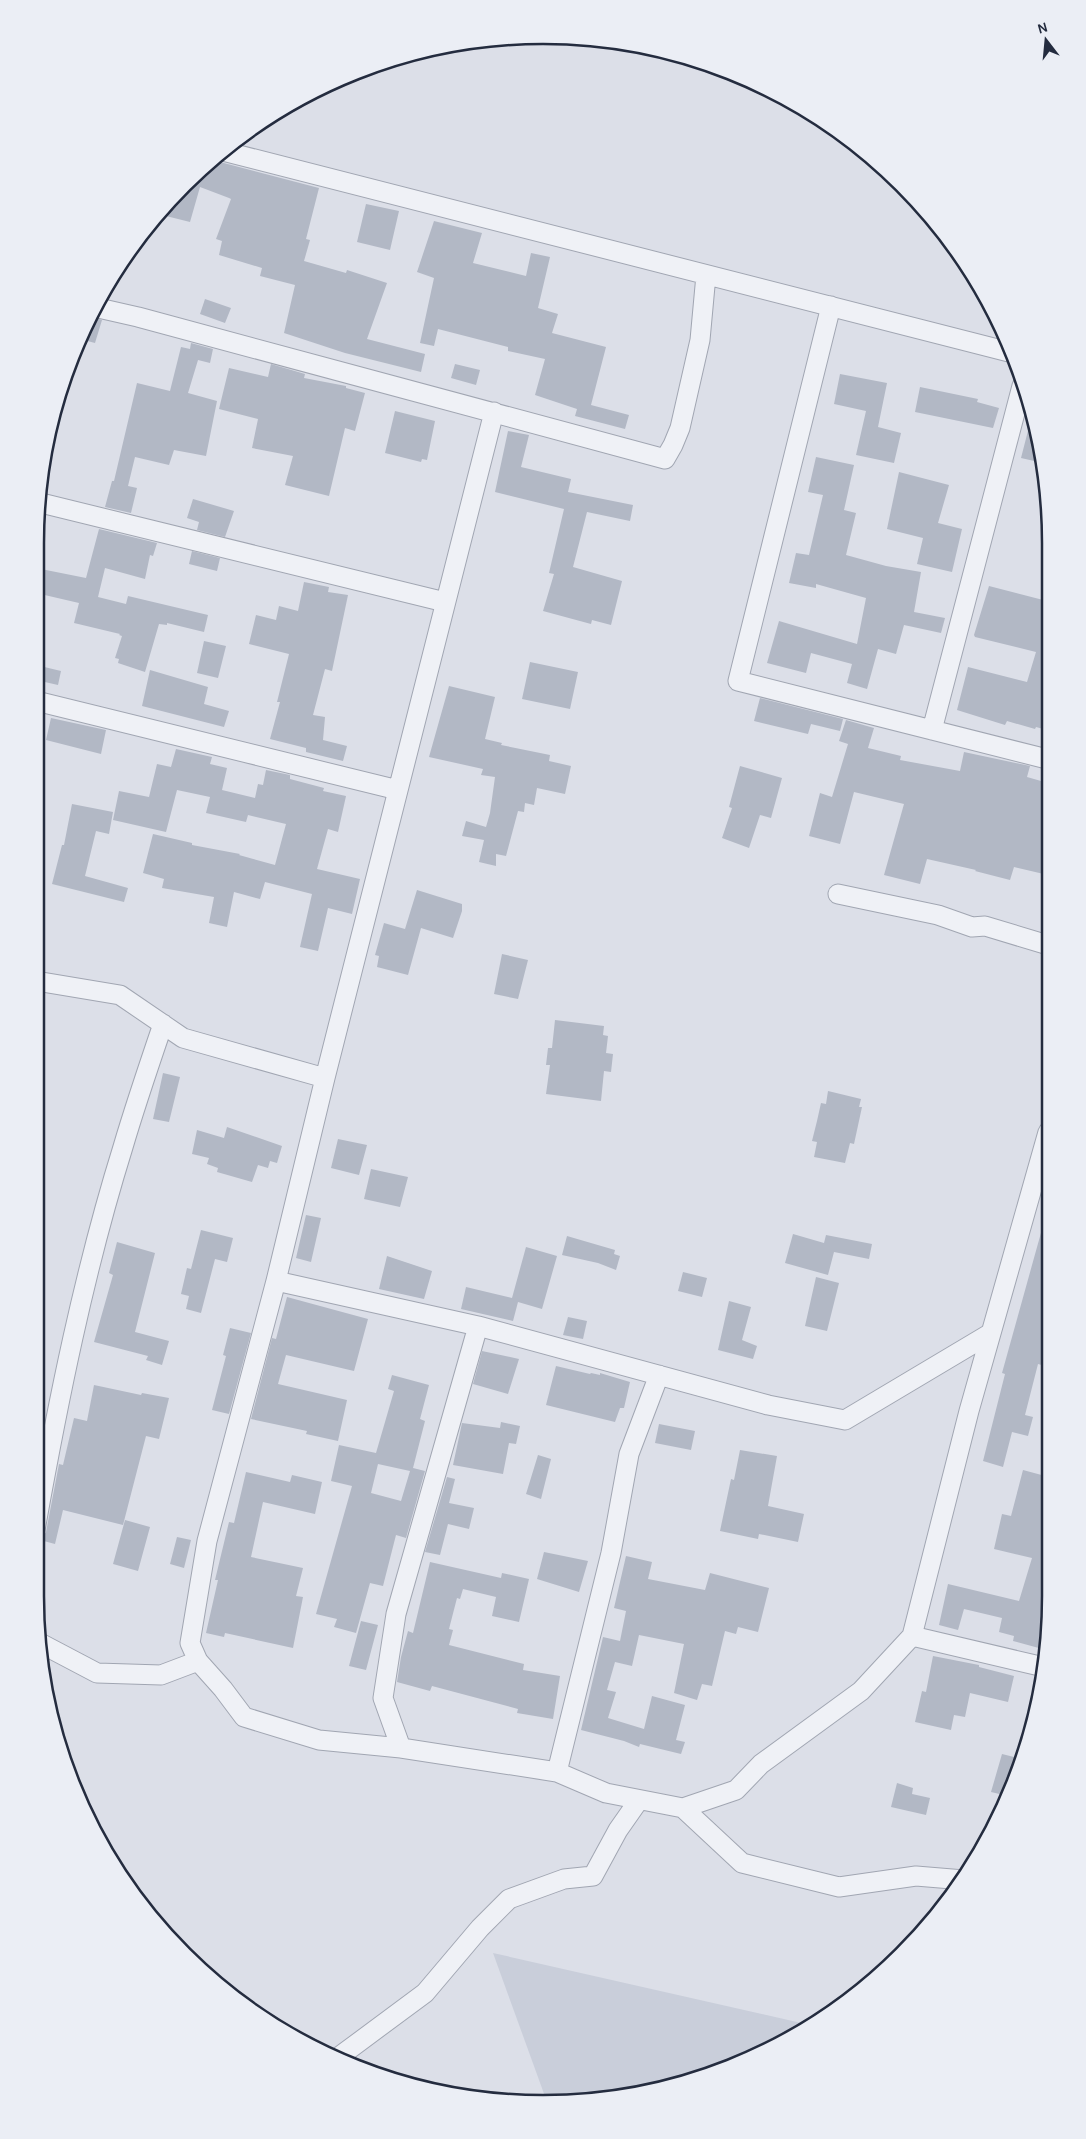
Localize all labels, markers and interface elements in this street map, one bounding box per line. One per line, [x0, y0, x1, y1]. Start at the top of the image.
north arrow [1021, 15, 1071, 65]
text: N [1035, 18, 1050, 38]

